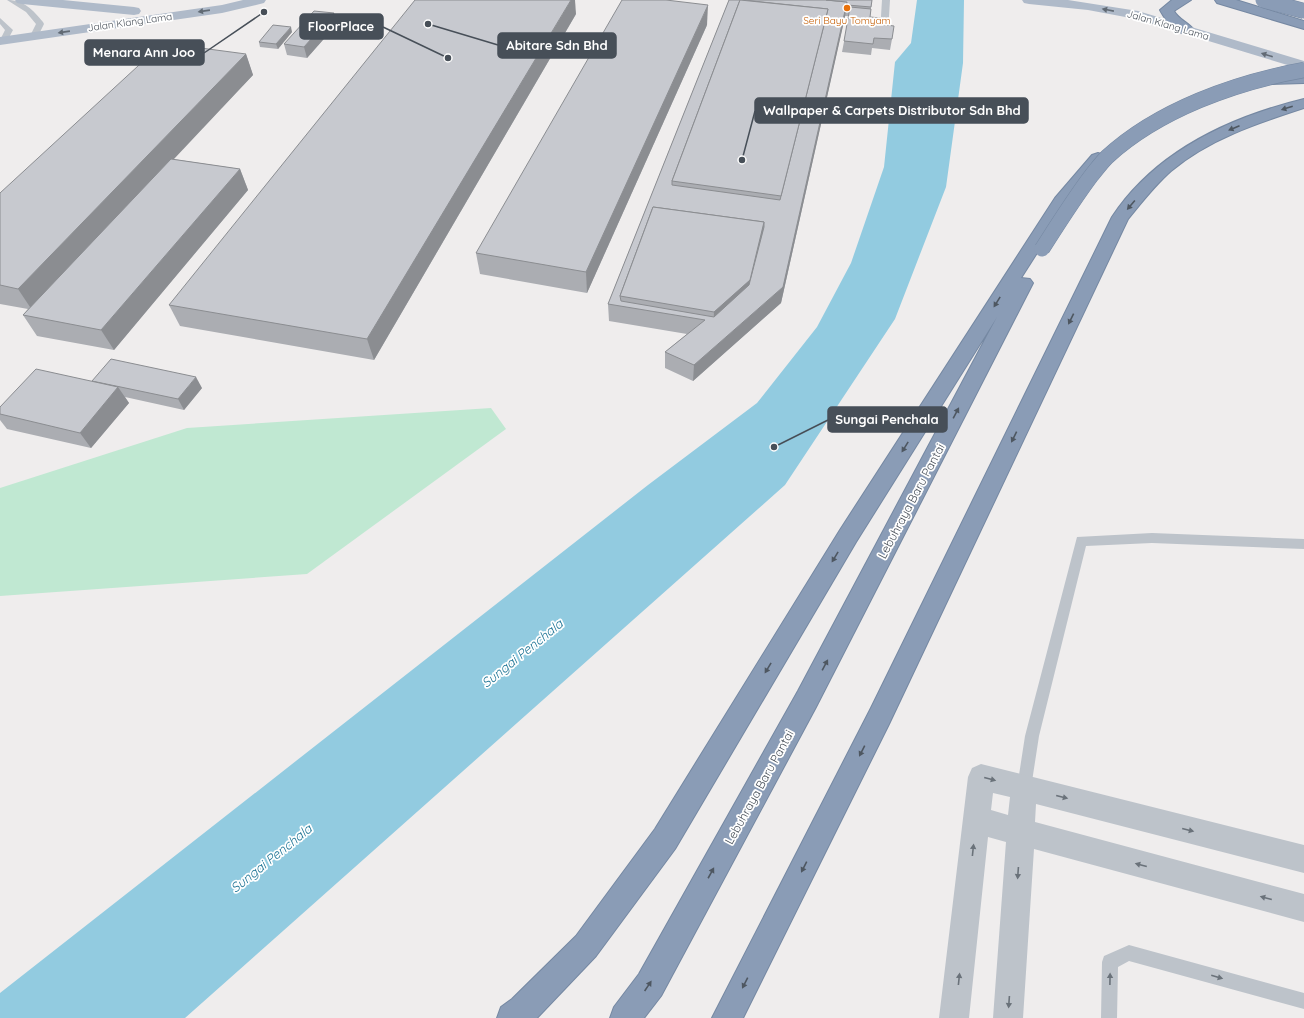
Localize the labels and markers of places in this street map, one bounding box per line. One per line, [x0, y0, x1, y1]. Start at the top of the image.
marker: Seri Bayu Tomyam [842, 3, 852, 13]
callout: FloorPlace [300, 14, 383, 39]
place label: Seri Bayu Tomyam [803, 14, 891, 27]
callout: Abitare Sdn Bhd [498, 33, 616, 58]
callout: Menara Ann Joo [85, 40, 204, 65]
callout: Wallpaper & Carpets Distributor Sdn Bhd [755, 98, 1028, 123]
callout: Sungai Penchala [828, 407, 947, 432]

